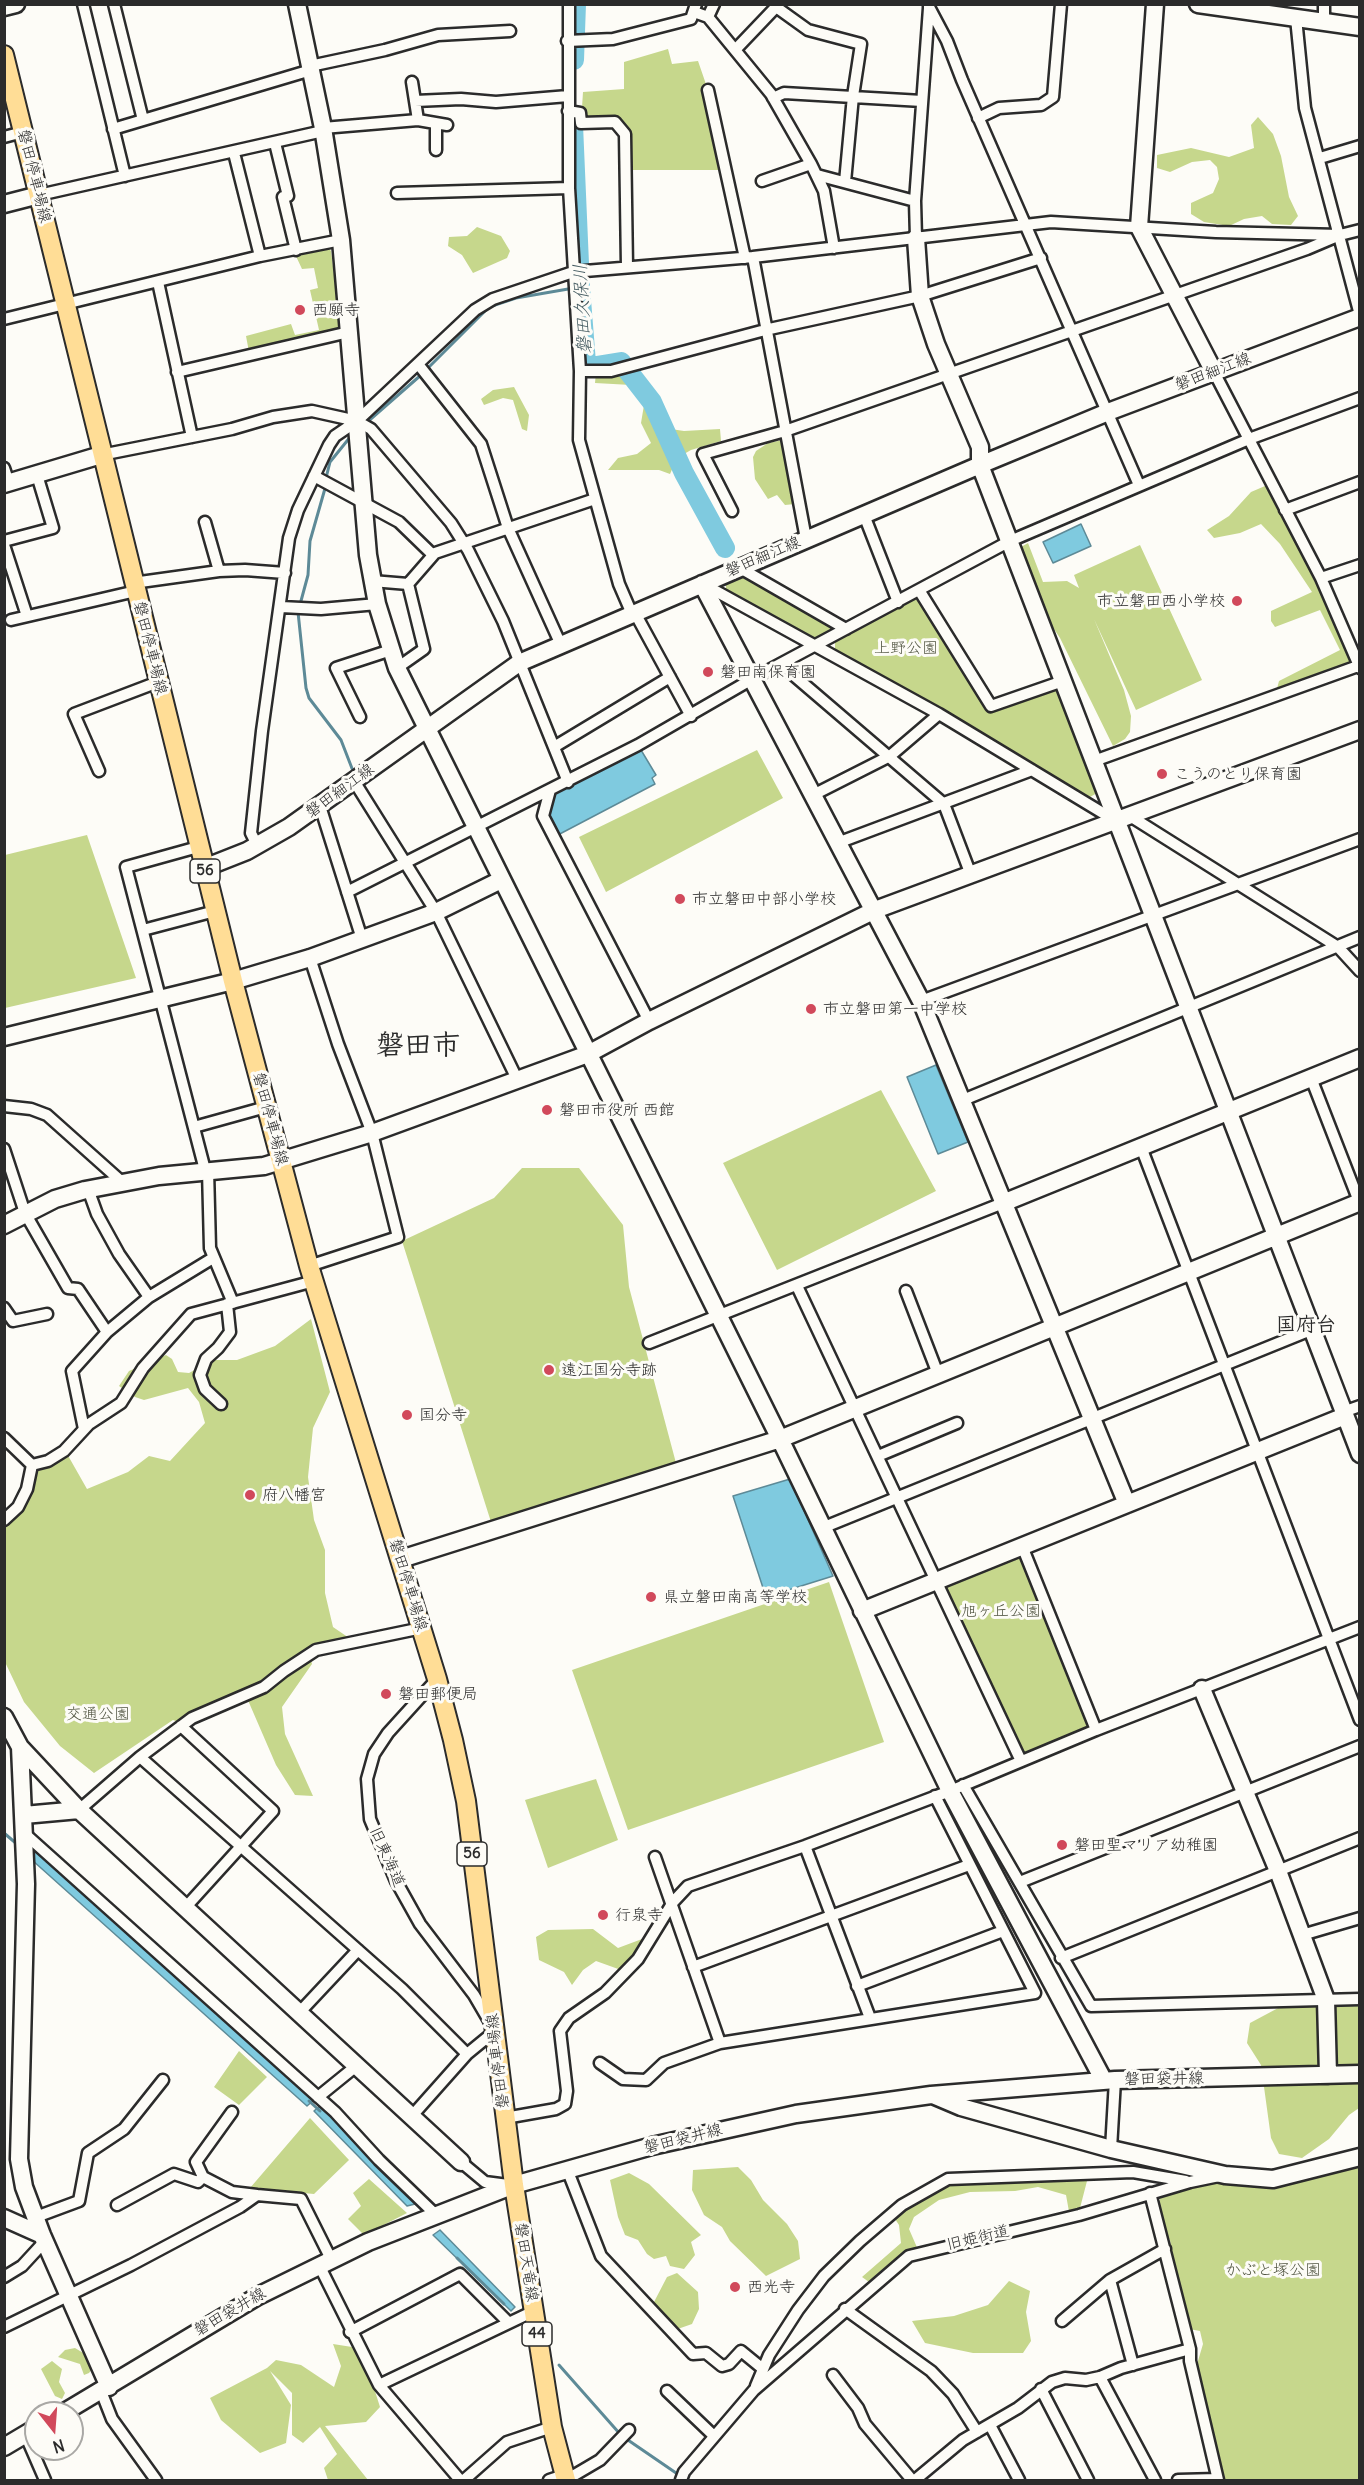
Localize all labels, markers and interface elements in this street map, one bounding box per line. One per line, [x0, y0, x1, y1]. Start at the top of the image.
street label: 磐田停車場線 [13, 127, 55, 225]
water label: 磐田久保川 [570, 263, 596, 355]
place label: 西願寺 [312, 300, 360, 320]
marker: 西願寺 [293, 303, 307, 317]
street label: 磐田細江線 [1172, 349, 1254, 395]
street label: 磐田細江線 [722, 533, 804, 581]
place label: 市立磐田西小学校 [1097, 591, 1225, 611]
marker: 市立磐田西小学校 [1230, 594, 1244, 608]
street label: 磐田停車場線 [129, 599, 171, 697]
park label: 上野公園 [874, 638, 938, 658]
place label: 磐田南保育園 [720, 662, 816, 682]
marker: 磐田南保育園 [701, 665, 715, 679]
street label: 磐田細江線 [302, 760, 378, 822]
place label: こうのとり保育園 [1174, 764, 1302, 784]
marker: こうのとり保育園 [1155, 767, 1169, 781]
road number: 56 [190, 859, 220, 883]
place label: 市立磐田中部小学校 [692, 889, 836, 909]
marker: 市立磐田中部小学校 [673, 892, 687, 906]
place label: 市立磐田第一中学校 [823, 999, 967, 1019]
marker: 市立磐田第一中学校 [804, 1002, 818, 1016]
district label: 磐田市 [376, 1029, 460, 1063]
street label: 磐田停車場線 [248, 1070, 292, 1168]
place label: 磐田市役所 西館 [559, 1100, 675, 1120]
marker: 磐田市役所 西館 [540, 1103, 554, 1117]
district label: 国府台 [1276, 1313, 1336, 1337]
place label: 遠江国分寺跡 [561, 1360, 657, 1380]
marker: 遠江国分寺跡 [542, 1363, 556, 1377]
place label: 国分寺 [419, 1405, 467, 1425]
marker: 国分寺 [400, 1408, 414, 1422]
place label: 府八幡宮 [262, 1485, 326, 1505]
marker: 府八幡宮 [243, 1488, 257, 1502]
street label: 磐田停車場線 [385, 1536, 431, 1634]
place label: 県立磐田南高等学校 [663, 1587, 807, 1607]
marker: 県立磐田南高等学校 [644, 1590, 658, 1604]
park label: 旭ヶ丘公園 [961, 1601, 1041, 1621]
place label: 磐田郵便局 [398, 1684, 478, 1704]
marker: 磐田郵便局 [379, 1687, 393, 1701]
park label: 交通公園 [66, 1704, 130, 1724]
street label: 旧東海道 [365, 1824, 409, 1890]
place label: 磐田聖マリア幼稚園 [1074, 1835, 1218, 1855]
marker: 磐田聖マリア幼稚園 [1055, 1838, 1069, 1852]
road number: 56 [457, 1842, 487, 1866]
place label: 行泉寺 [615, 1905, 663, 1925]
marker: 行泉寺 [596, 1908, 610, 1922]
street label: 磐田停車場線 [483, 2012, 513, 2110]
street label: 磐田袋井線 [1124, 2069, 1204, 2089]
street label: 磐田袋井線 [642, 2120, 724, 2158]
street label: 磐田天竜線 [510, 2221, 542, 2303]
street label: 旧姫街道 [945, 2221, 1011, 2255]
park label: かぶと塚公園 [1225, 2260, 1321, 2280]
place label: 西光寺 [747, 2277, 795, 2297]
marker: 西光寺 [728, 2280, 742, 2294]
street label: 磐田袋井線 [191, 2284, 269, 2340]
road number: 44 [522, 2322, 552, 2346]
north arrow [24, 2401, 84, 2461]
text: N [50, 2435, 67, 2457]

